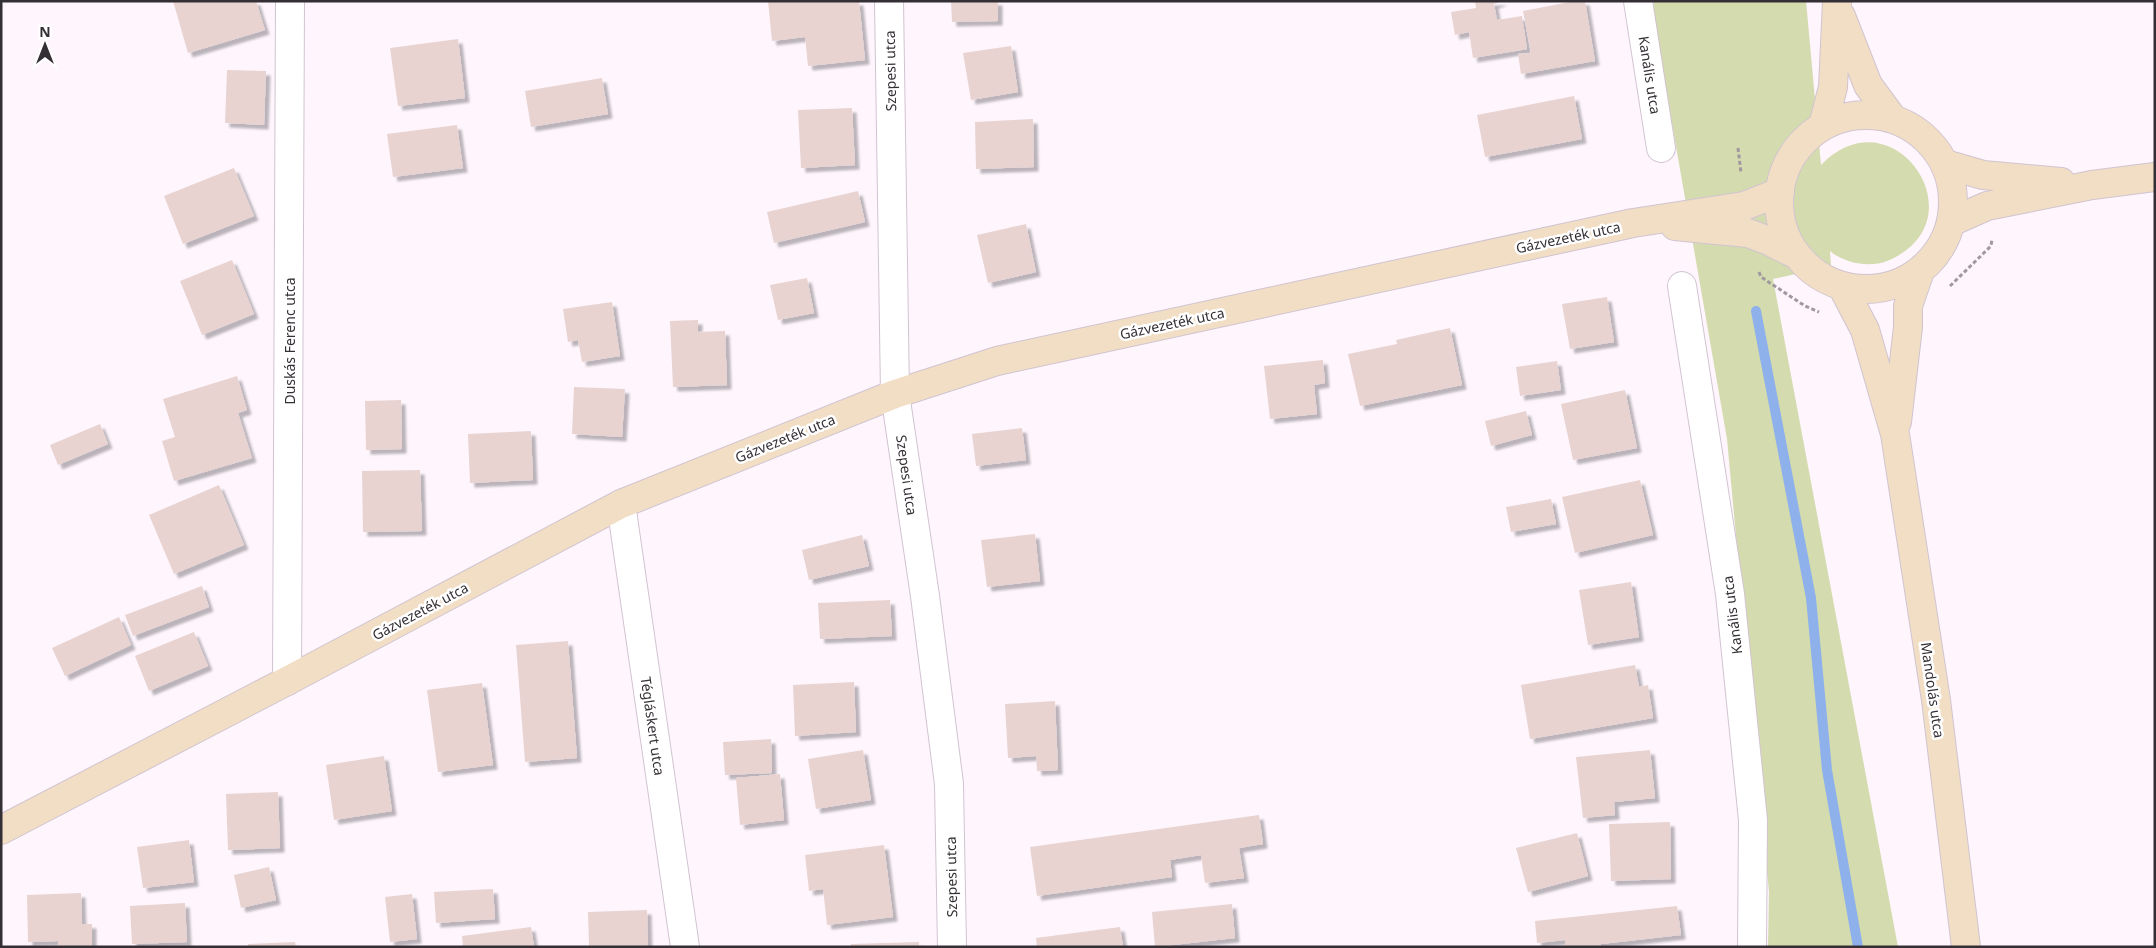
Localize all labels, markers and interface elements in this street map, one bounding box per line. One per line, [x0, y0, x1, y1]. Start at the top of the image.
north arrow [20, 20, 70, 70]
text: N [39, 22, 51, 41]
street label: Szepesi utca [880, 30, 900, 112]
street label: Kanális utca [1634, 35, 1666, 115]
street label: Gázvezeték utca [1514, 217, 1622, 257]
street label: Duskás Ferenc utca [280, 277, 299, 405]
street label: Gázvezeték utca [1118, 303, 1226, 343]
street label: Gázvezeték utca [732, 409, 838, 467]
street label: Szepesi utca [892, 434, 922, 516]
street label: Kanális utca [1718, 575, 1746, 655]
street label: Gázvezeték utca [369, 578, 471, 644]
street label: Mandolás utca [1917, 641, 1949, 739]
street label: Tégláskert utca [637, 675, 669, 777]
street label: Szepesi utca [941, 836, 961, 918]

